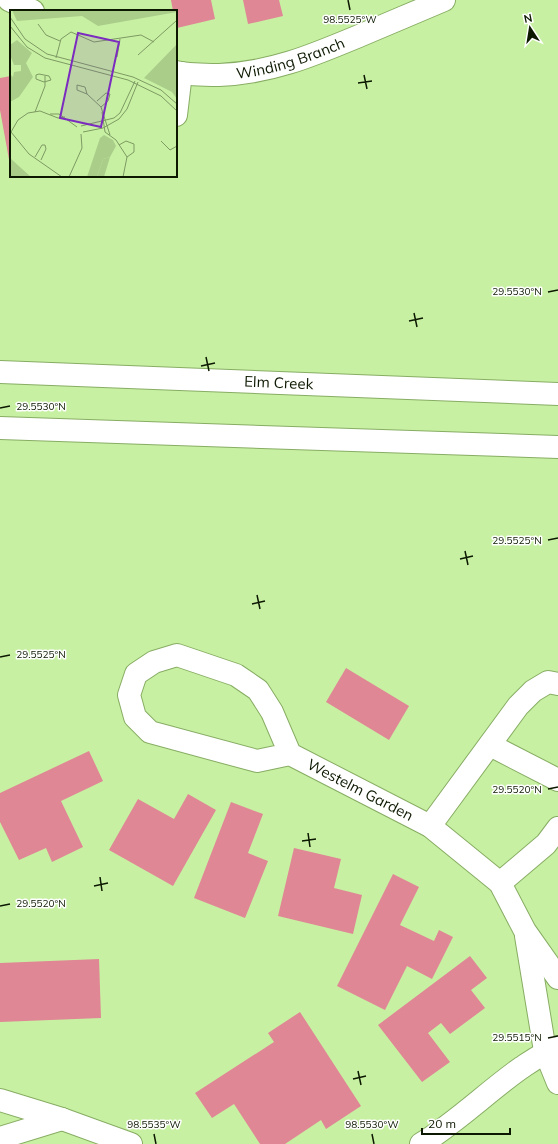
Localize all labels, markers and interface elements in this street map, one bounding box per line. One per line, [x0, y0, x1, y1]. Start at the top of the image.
north arrow [510, 8, 550, 48]
inset map [10, 10, 177, 177]
text: N [522, 11, 533, 26]
text: 98.5525°W [323, 13, 377, 26]
street label: Winding Branch [235, 33, 347, 83]
text: 29.5530°N [492, 285, 542, 298]
street label: Elm Creek [244, 372, 314, 393]
text: 29.5530°N [16, 400, 66, 413]
text: 29.5525°N [492, 534, 542, 547]
text: 29.5525°N [16, 648, 66, 661]
street label: Westelm Garden [304, 754, 417, 825]
text: 29.5520°N [492, 783, 542, 796]
text: 29.5520°N [16, 897, 66, 910]
text: 29.5515°N [492, 1031, 542, 1044]
scale bar [422, 1110, 510, 1136]
text: 20 m [428, 1116, 456, 1131]
text: 98.5535°W [127, 1118, 181, 1131]
text: 98.5530°W [345, 1118, 399, 1131]

